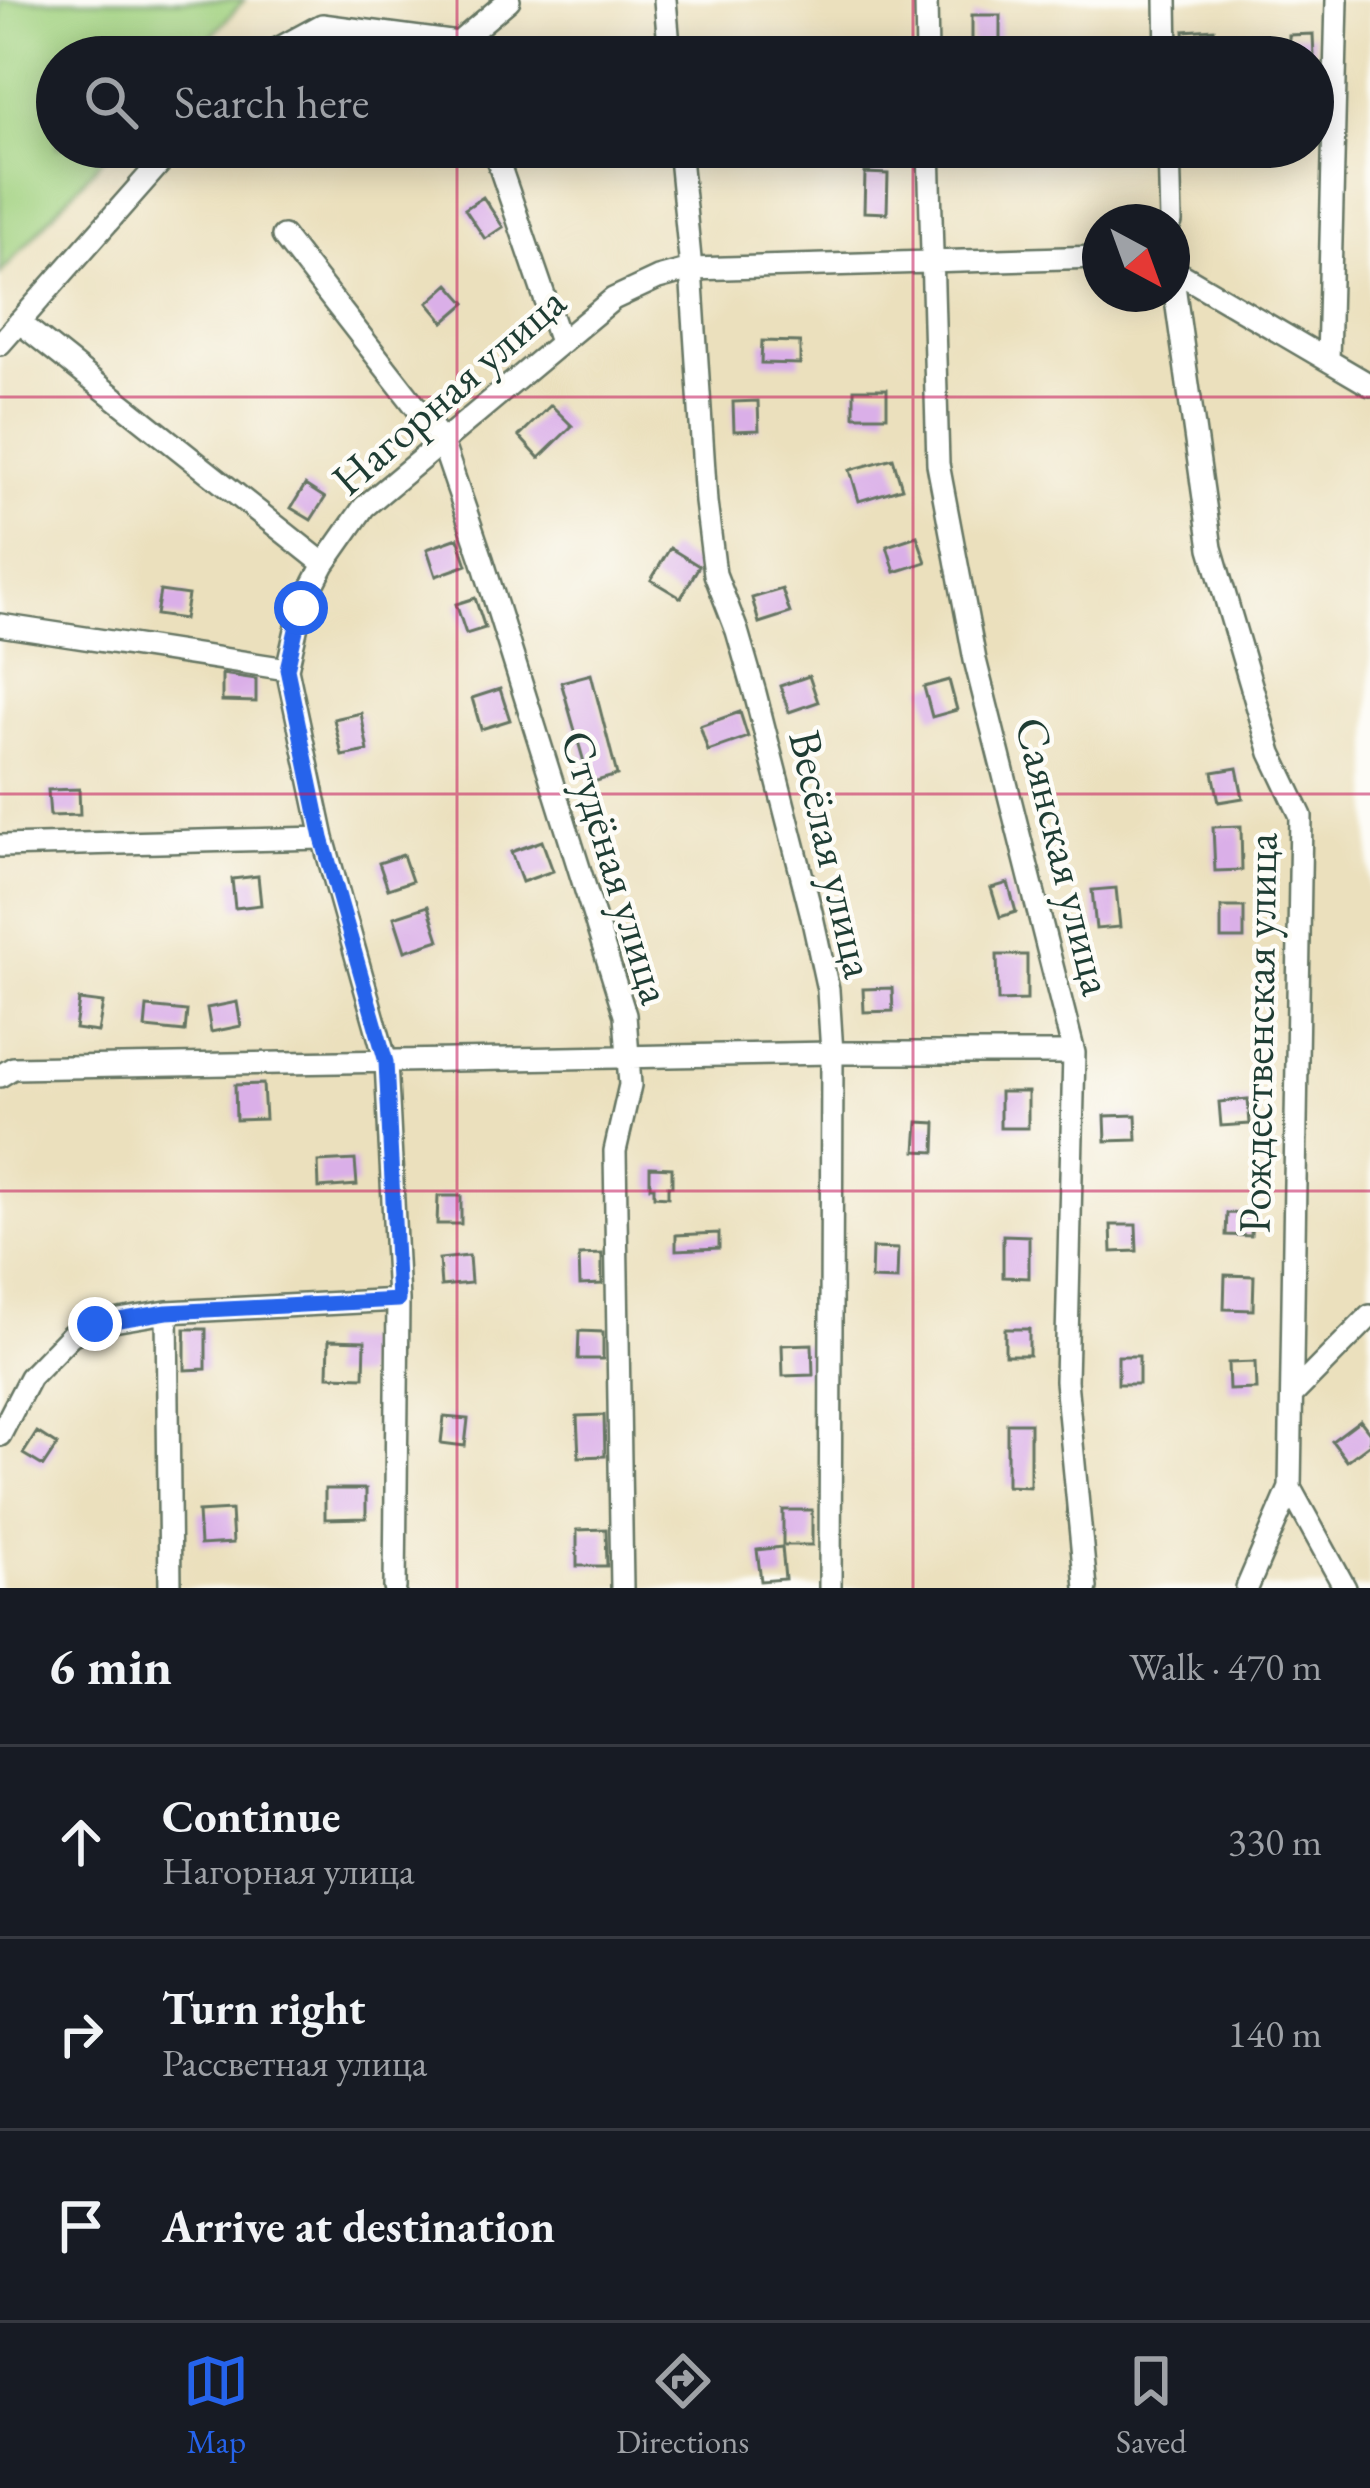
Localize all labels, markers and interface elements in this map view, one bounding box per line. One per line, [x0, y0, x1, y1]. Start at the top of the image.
search box [36, 36, 1334, 168]
icon: search [78, 69, 144, 135]
text: Search here [174, 73, 369, 131]
north arrow [1082, 204, 1190, 312]
street label: Нагорная улица [319, 272, 577, 508]
route start [274, 581, 328, 635]
street label: Саянская улица [1002, 711, 1128, 1001]
street label: Студёная улица [548, 723, 686, 1011]
street label: Весёлая улица [776, 725, 890, 983]
street label: Рождественская улица [1225, 832, 1289, 1234]
route end [68, 1297, 122, 1351]
text: 6 min [48, 1633, 172, 1699]
text: Walk · 470 m [1129, 1641, 1322, 1692]
text: Continue [162, 1787, 340, 1845]
icon: ahead [48, 1809, 114, 1875]
text: 330 m [1228, 1816, 1322, 1867]
text: Нагорная улица [162, 1845, 415, 1896]
text: Turn right [162, 1979, 365, 2037]
icon: right [48, 2001, 114, 2067]
text: 140 m [1228, 2008, 1322, 2059]
text: Рассветная улица [162, 2037, 427, 2088]
icon: arrive [48, 2193, 114, 2259]
text: Arrive at destination [162, 2197, 555, 2255]
tab: Map [183, 2348, 249, 2463]
tab: Directions [616, 2348, 749, 2463]
tab: Saved [1116, 2348, 1187, 2463]

